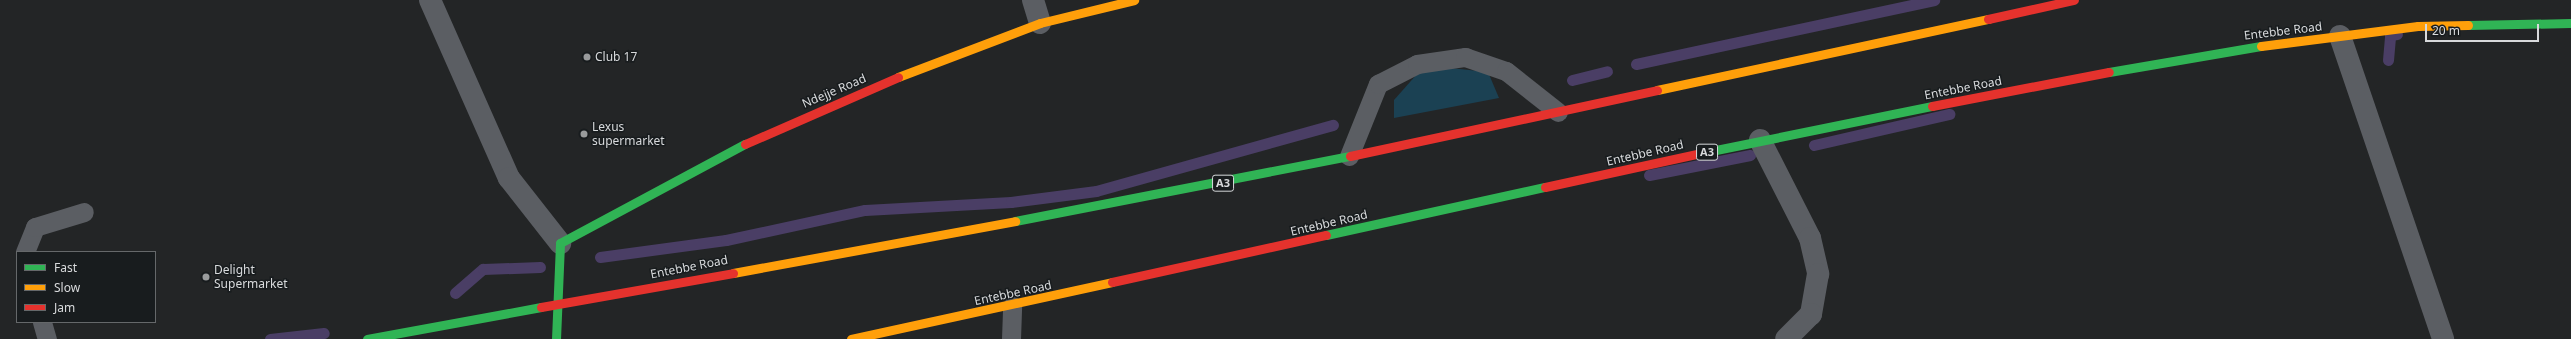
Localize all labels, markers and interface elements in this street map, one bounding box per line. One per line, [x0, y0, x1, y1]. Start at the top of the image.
scale bar [2427, 16, 2541, 42]
street label: Entebbe Road [2243, 19, 2323, 43]
text: 20 m [2432, 22, 2460, 39]
place label: Club 17 [595, 50, 637, 64]
marker: Club 17 [582, 52, 592, 62]
street label: Ndejje Road [800, 71, 868, 111]
street label: Entebbe Road [1923, 73, 2003, 103]
place label: Lexus supermarket [592, 120, 665, 148]
marker: Lexus supermarket [579, 129, 589, 139]
street label: Entebbe Road [1605, 137, 1685, 169]
road number: A3 [1696, 143, 1718, 161]
road number: A3 [1212, 174, 1234, 192]
street label: Entebbe Road [1289, 207, 1369, 239]
legend [16, 251, 156, 323]
street label: Entebbe Road [649, 252, 729, 282]
text: Fast [54, 259, 77, 276]
place label: Delight Supermarket [214, 263, 288, 291]
marker: Delight Supermarket [201, 272, 211, 282]
street label: Entebbe Road [973, 278, 1053, 308]
text: Slow [54, 279, 80, 296]
text: Jam [54, 299, 75, 316]

